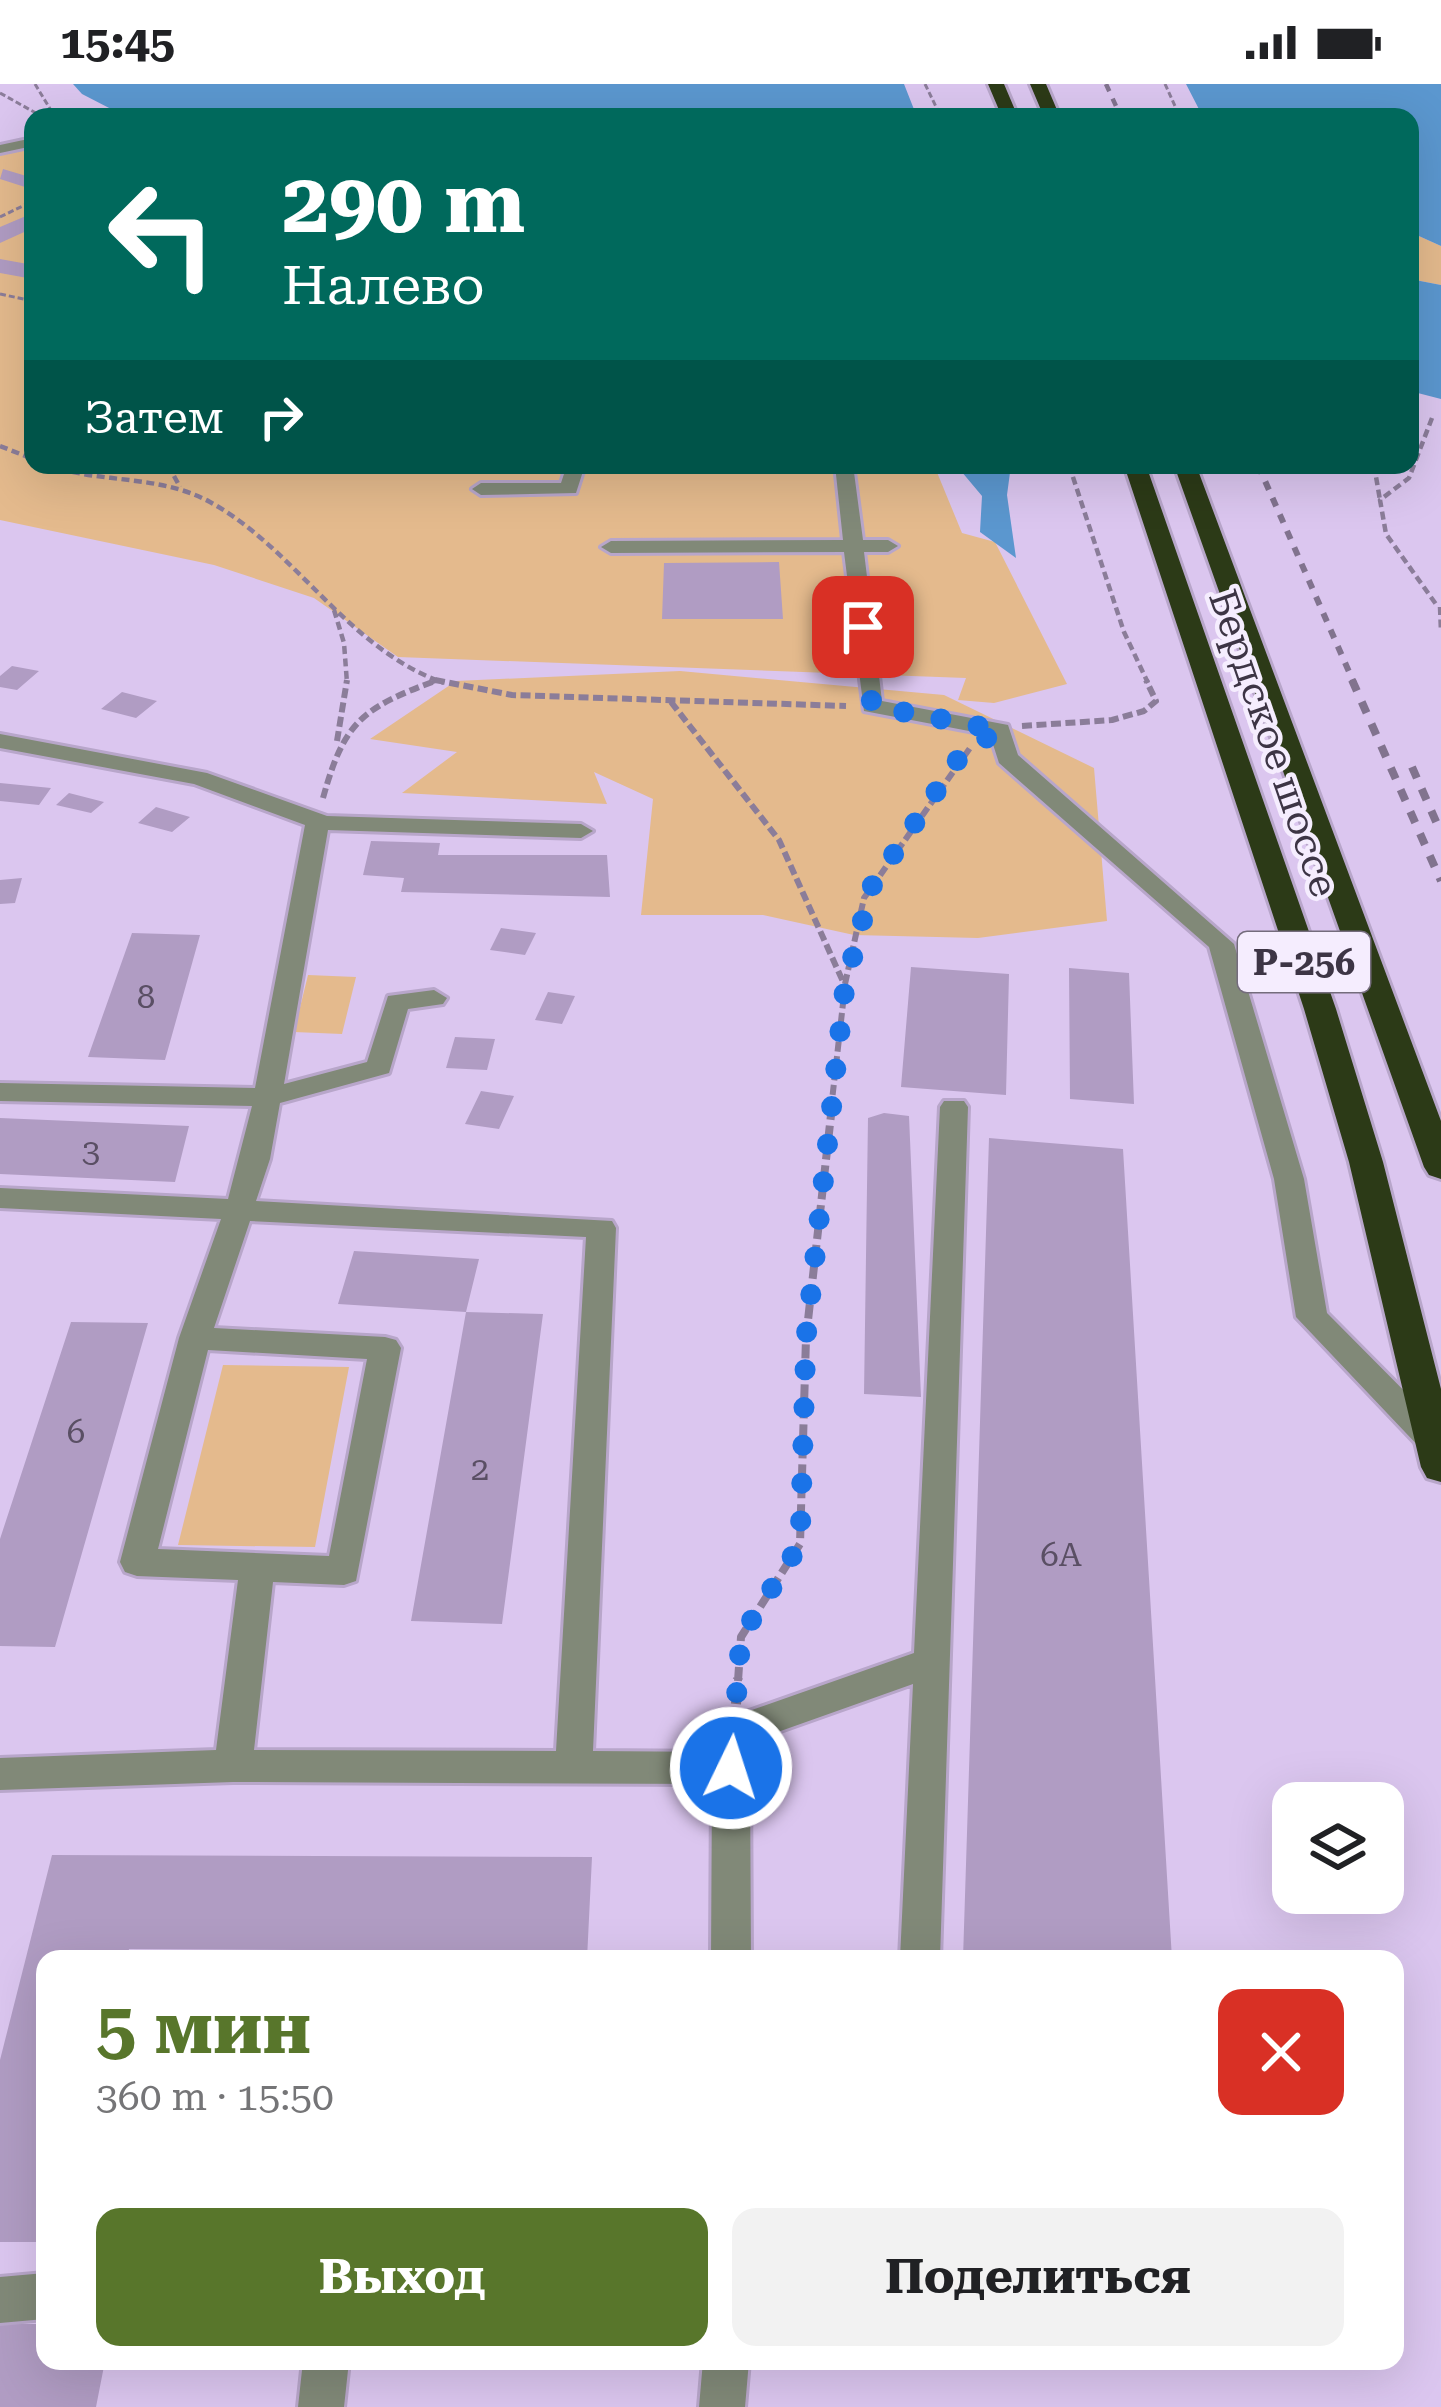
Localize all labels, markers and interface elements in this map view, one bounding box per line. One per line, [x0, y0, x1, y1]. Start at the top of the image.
text: 15:45 [60, 16, 175, 69]
text: 290 m [282, 154, 525, 252]
icon: left [84, 156, 240, 312]
text: Налево [282, 254, 485, 317]
icon: right [248, 384, 314, 450]
text: Затем [84, 391, 224, 444]
pin [812, 576, 914, 678]
street label: Бердское шоссе [1199, 584, 1347, 903]
icon: arrive [830, 594, 896, 660]
road number: Р-256 [1238, 932, 1370, 992]
house number: 8 [137, 977, 155, 1016]
house number: 3 [82, 1131, 100, 1170]
house number: 6 [67, 1412, 85, 1451]
house number: 2 [471, 1449, 489, 1488]
house number: 6А [1040, 1535, 1082, 1574]
position arrow [668, 1705, 794, 1831]
map controls [1272, 1782, 1404, 1914]
button: layers [1272, 1782, 1404, 1914]
text: 5 мин [96, 1986, 311, 2071]
button: close [1218, 1989, 1344, 2115]
text: 360 m · 15:50 [96, 2074, 334, 2120]
button: Выход [96, 2208, 708, 2346]
button: Поделиться [732, 2208, 1344, 2346]

